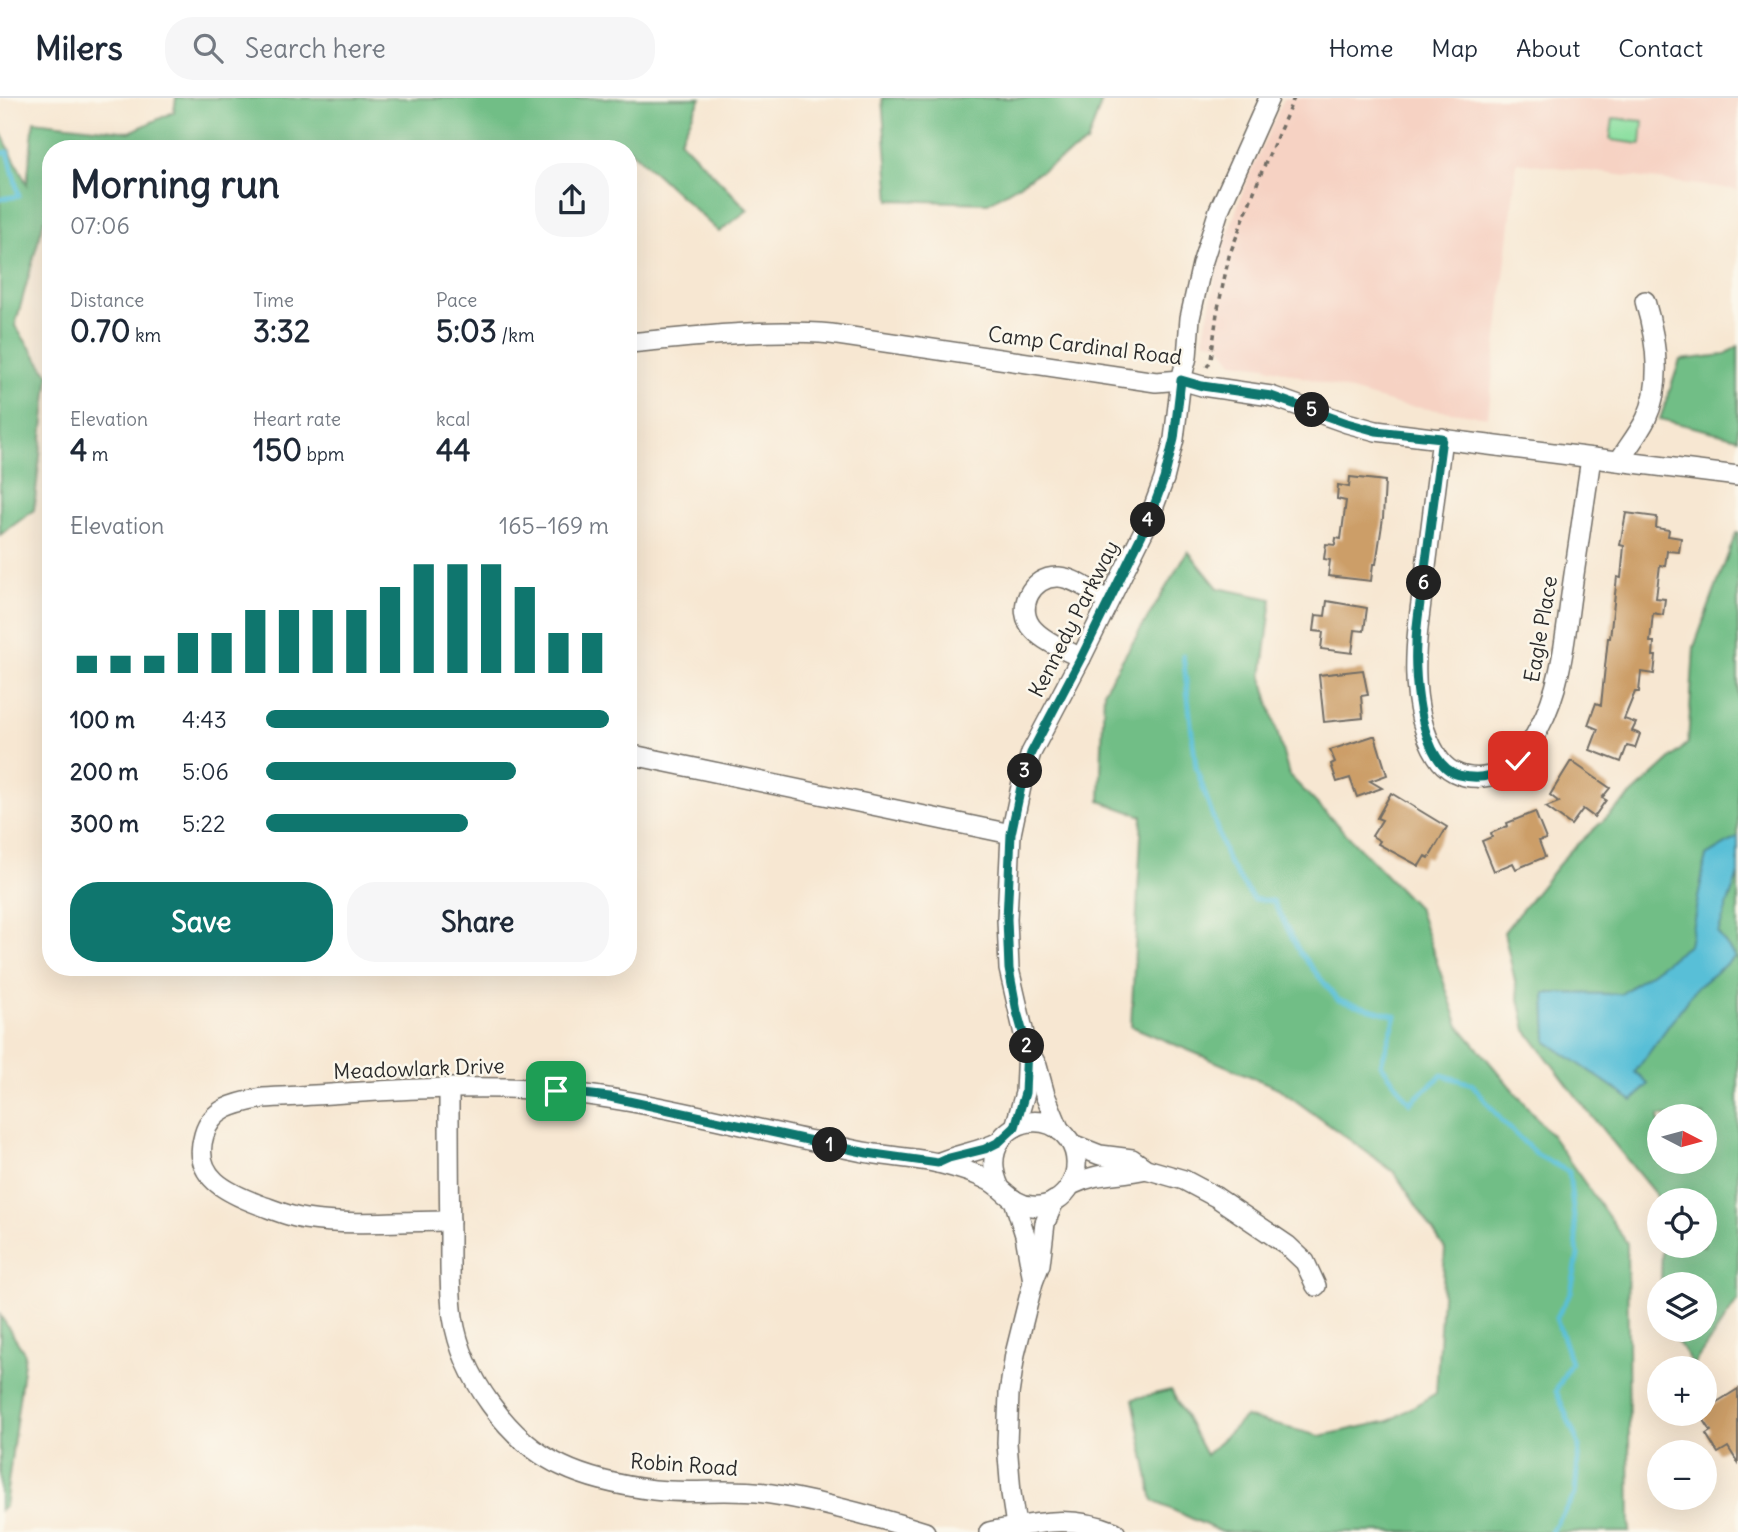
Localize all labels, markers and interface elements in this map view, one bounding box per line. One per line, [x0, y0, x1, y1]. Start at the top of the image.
search box [165, 17, 655, 80]
text: Milers [35, 27, 123, 69]
icon: search [189, 29, 227, 67]
text: Search here [245, 32, 386, 65]
text: Home [1329, 33, 1393, 63]
text: Map [1431, 33, 1478, 63]
text: About [1516, 33, 1580, 63]
text: Contact [1618, 33, 1703, 63]
text: Morning run [70, 161, 280, 208]
button: share [535, 163, 609, 237]
text: 07:06 [70, 211, 130, 240]
text: Distance [70, 288, 144, 312]
text: Time [253, 288, 294, 312]
text: Pace [436, 288, 477, 312]
text: 0.70 [70, 312, 130, 350]
text: 3:32 [253, 312, 310, 350]
text: 5:03 [436, 312, 497, 350]
street label: Camp Cardinal Road [987, 320, 1184, 371]
text: km [130, 323, 161, 347]
text: /km [497, 323, 535, 347]
pin: 5 [1294, 392, 1330, 428]
text: 5 [1306, 397, 1317, 421]
text: Elevation [70, 407, 148, 431]
text: Heart rate [253, 407, 341, 431]
text: kcal [436, 407, 470, 431]
text: 4 [70, 431, 87, 469]
text: 150 [253, 431, 302, 469]
text: 44 [436, 431, 471, 469]
text: m [87, 442, 109, 466]
text: bpm [302, 442, 344, 466]
pin: 4 [1130, 502, 1166, 538]
text: 4 [1142, 507, 1153, 531]
text: Elevation [70, 511, 164, 540]
text: 165–169 m [499, 511, 609, 540]
street label: Kennedy Parkway [1022, 536, 1125, 702]
pin: 6 [1406, 566, 1442, 601]
text: 6 [1418, 570, 1429, 594]
street label: Eagle Place [1518, 574, 1563, 684]
text: 100 m [70, 705, 135, 734]
text: 4:43 [182, 705, 227, 734]
pin [1488, 731, 1548, 791]
icon: check [1499, 742, 1537, 780]
pin: 3 [1007, 754, 1042, 788]
text: 200 m [70, 757, 139, 786]
text: 5:06 [182, 757, 229, 786]
text: 3 [1019, 758, 1030, 782]
text: 300 m [70, 809, 139, 838]
text: 5:22 [182, 809, 226, 838]
button: Save [70, 882, 333, 962]
button: Share [347, 882, 609, 962]
pin: 2 [1010, 1028, 1044, 1063]
text: 2 [1021, 1033, 1032, 1057]
street label: Meadowlark Drive [333, 1052, 505, 1085]
pin [526, 1061, 586, 1121]
icon: arrive [537, 1072, 575, 1110]
north arrow [1647, 1104, 1717, 1174]
map controls [1647, 1104, 1717, 1510]
pin: 1 [812, 1128, 848, 1162]
text: 1 [826, 1132, 833, 1156]
button: locate [1647, 1188, 1717, 1258]
button: layers [1647, 1272, 1717, 1342]
button: + [1647, 1356, 1717, 1426]
button: − [1647, 1440, 1717, 1510]
street label: Robin Road [629, 1447, 739, 1482]

